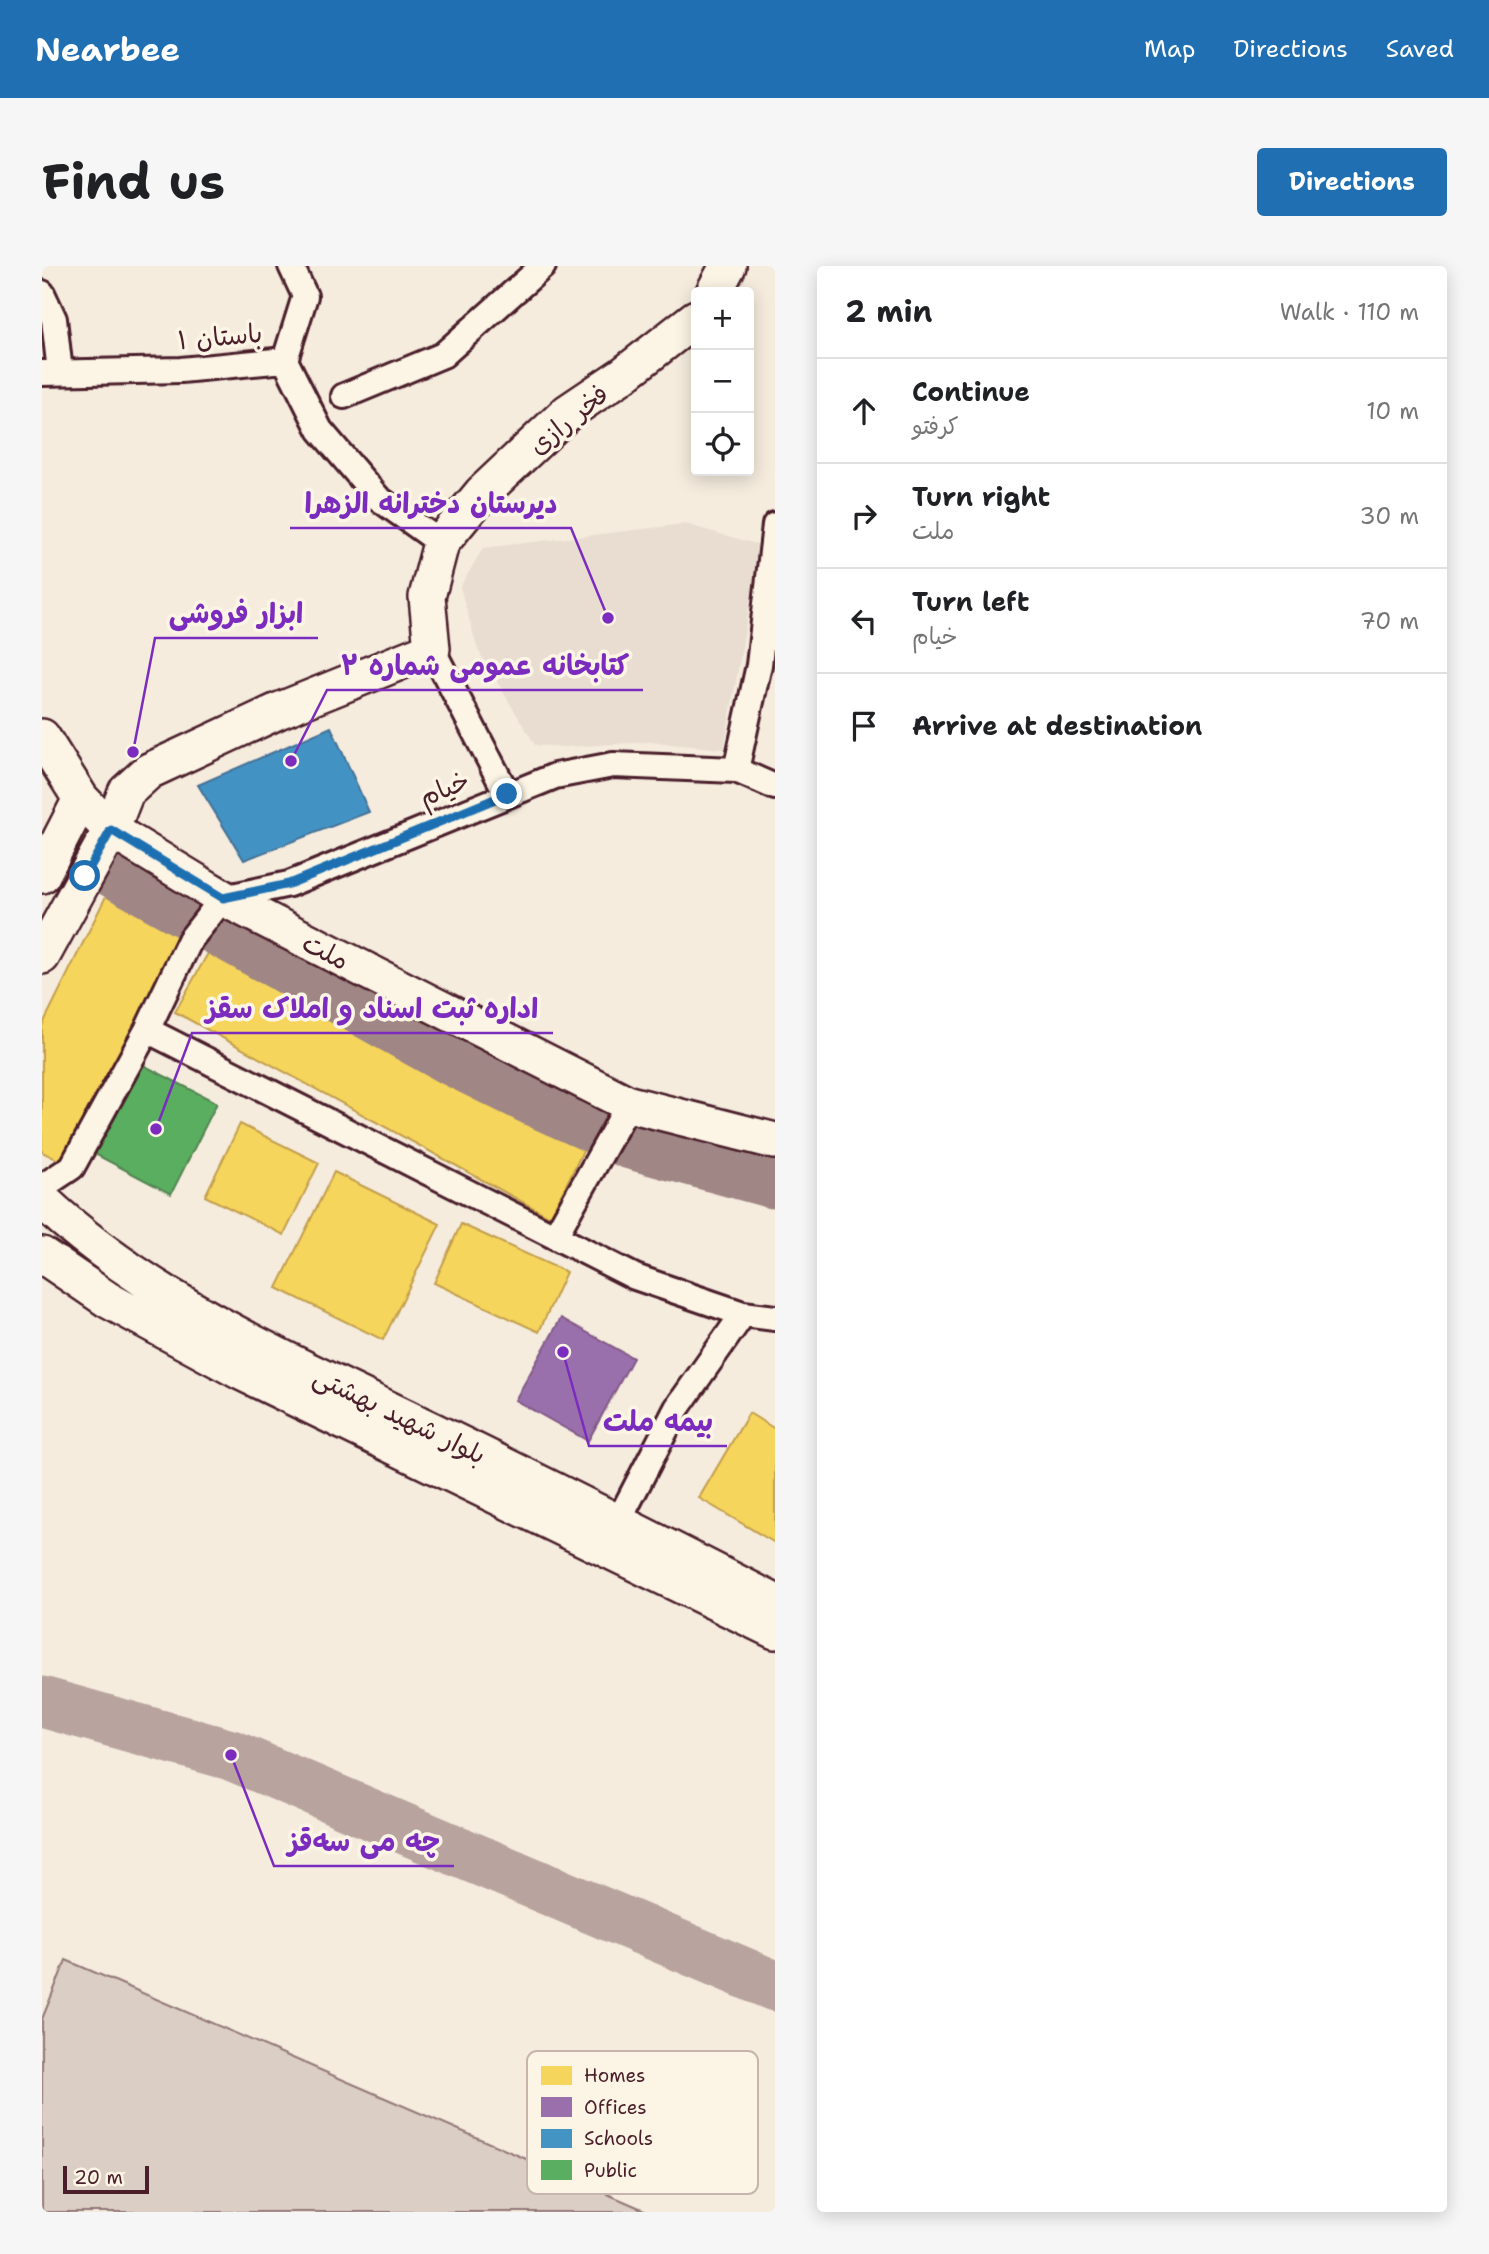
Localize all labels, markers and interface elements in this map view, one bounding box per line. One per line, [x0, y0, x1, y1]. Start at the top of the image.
text: Nearbee [35, 27, 180, 72]
text: Map [1144, 33, 1195, 65]
text: Directions [1233, 33, 1348, 65]
text: Saved [1386, 33, 1454, 65]
button: Directions [1257, 148, 1447, 216]
text: Find us [42, 149, 225, 215]
map controls [691, 287, 754, 476]
button: + [691, 287, 754, 350]
text: 2 min [845, 291, 932, 332]
text: Walk · 110 m [1280, 297, 1419, 327]
street label: باستان ۱ [176, 315, 264, 357]
button: − [691, 350, 754, 413]
text: Continue [912, 374, 1030, 409]
street label: فخر رازی [521, 376, 615, 462]
icon: ahead [845, 392, 883, 430]
text: 10 m [1366, 396, 1419, 426]
text: کرفتو [912, 411, 959, 441]
button: locate [691, 413, 754, 476]
callout: دیرستان دخترانه الزهرا [290, 479, 571, 528]
text: Turn right [912, 479, 1050, 514]
text: دیرستان دخترانه الزهرا [304, 484, 558, 522]
icon: right [845, 497, 883, 535]
text: 30 m [1360, 501, 1419, 531]
text: ملت [912, 516, 954, 546]
text: Turn left [912, 584, 1029, 619]
callout: ابزار فروشی [155, 589, 318, 638]
text: ابزار فروشی [169, 594, 303, 632]
icon: left [845, 602, 883, 640]
text: 70 m [1360, 606, 1419, 636]
text: خیام [912, 621, 958, 651]
callout: کتابخانه عمومی شماره ۲ [327, 641, 643, 690]
text: کتابخانه عمومی شماره ۲ [341, 646, 630, 684]
icon: arrive [845, 707, 883, 745]
text: Arrive at destination [912, 708, 1202, 743]
street label: خیام [413, 762, 476, 817]
route end [491, 778, 522, 809]
route start [69, 860, 100, 891]
street label: ملت [297, 925, 355, 977]
callout: اداره ثبت اسناد و املاک سقز [192, 984, 553, 1033]
text: اداره ثبت اسناد و املاک سقز [203, 989, 538, 1027]
street label: بلوار شهید بهشتی [308, 1358, 492, 1472]
callout: بیمه ملت [589, 1397, 727, 1446]
text: بیمه ملت [603, 1402, 713, 1440]
callout: چە می سەقز [274, 1817, 454, 1866]
text: چە می سەقز [285, 1822, 440, 1860]
legend [527, 2051, 758, 2194]
text: Homes [584, 2063, 645, 2088]
text: Offices [584, 2095, 647, 2120]
text: Schools [584, 2126, 653, 2151]
text: Public [584, 2158, 637, 2183]
scale bar [63, 2163, 149, 2195]
text: 20 m [74, 2165, 123, 2190]

